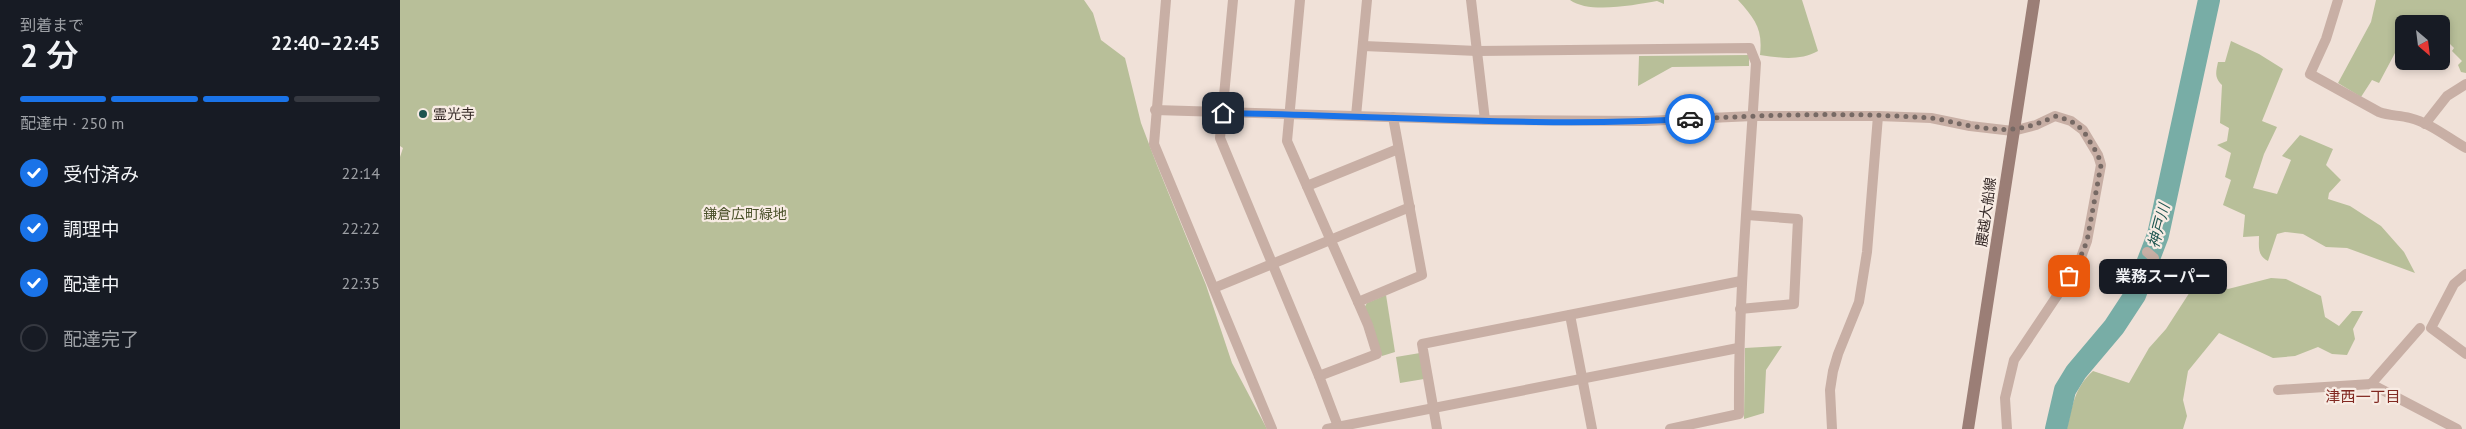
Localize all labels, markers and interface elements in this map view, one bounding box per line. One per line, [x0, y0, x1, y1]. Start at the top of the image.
text: 到着まで [20, 15, 84, 35]
north arrow [2395, 15, 2450, 70]
map controls [2395, 15, 2450, 70]
text: 22:40–22:45 [271, 31, 380, 55]
text: 2 分 [20, 34, 78, 76]
pin [1202, 92, 1244, 134]
courier [1665, 94, 1715, 144]
icon: home [1209, 99, 1237, 127]
place label: 霊光寺 [433, 105, 475, 123]
icon: car [1676, 105, 1704, 133]
marker: 霊光寺 [417, 108, 429, 120]
text: 配達中 · 250 m [20, 113, 124, 133]
icon: check [20, 159, 48, 187]
text: 受付済み [63, 162, 139, 186]
text: 22:14 [342, 163, 380, 183]
street label: 腰越大船線 [1972, 176, 2000, 248]
water label: 神戸川 [2144, 200, 2174, 250]
park label: 鎌倉広町緑地 [703, 205, 787, 223]
icon: check [20, 214, 48, 242]
text: 調理中 [63, 217, 120, 241]
text: 22:22 [342, 218, 380, 238]
pin [2048, 255, 2090, 297]
callout: 業務スーパー [2099, 258, 2226, 294]
icon: bag [2055, 262, 2083, 290]
text: 業務スーパー [2115, 266, 2211, 286]
icon: check [20, 269, 48, 297]
text: 配達中 [63, 272, 120, 296]
text: 22:35 [342, 273, 380, 293]
text: 配達完了 [63, 327, 139, 351]
district label: 津西一丁目 [2325, 387, 2401, 406]

